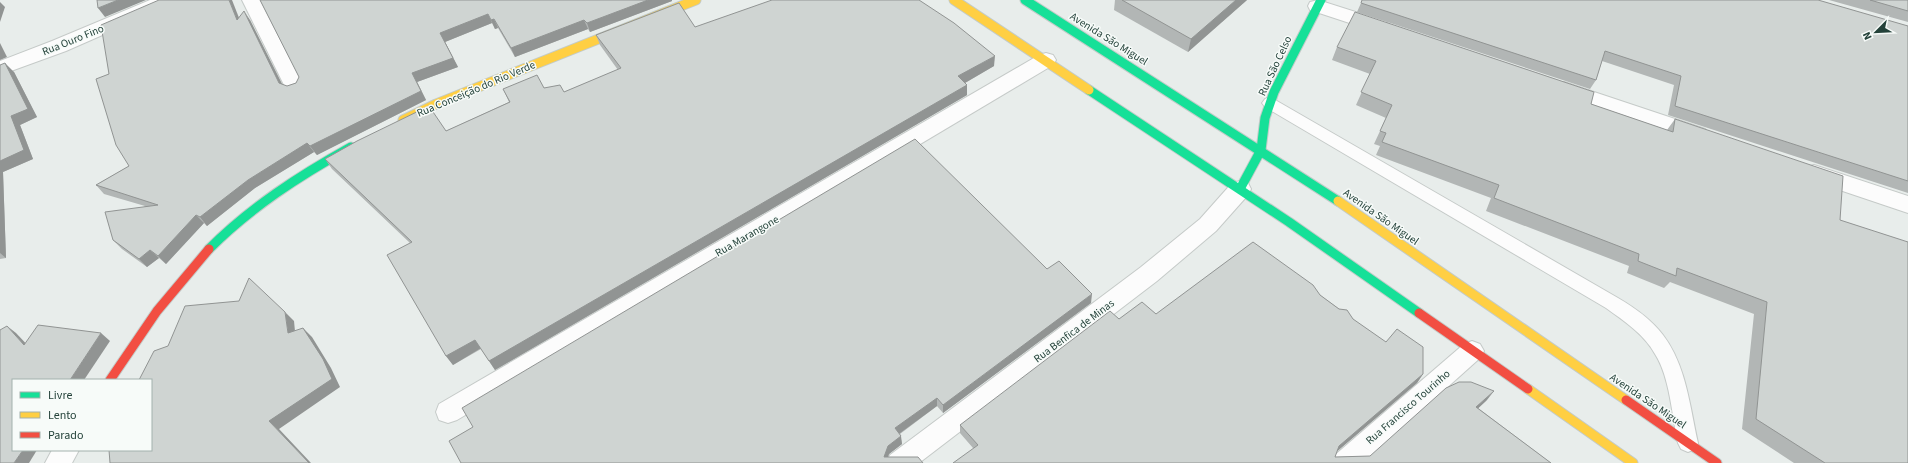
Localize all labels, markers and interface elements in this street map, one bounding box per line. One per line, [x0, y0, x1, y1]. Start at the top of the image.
street label: Avenida São Miguel [1067, 9, 1151, 69]
north arrow [1856, 12, 1896, 52]
street label: Rua Ouro Fino [40, 21, 106, 59]
text: N [1859, 29, 1876, 42]
street label: Rua São Celso [1255, 33, 1295, 98]
street label: Rua Conceição do Rio Verde [414, 57, 538, 121]
street label: Avenida São Miguel [1340, 185, 1422, 249]
street label: Rua Marangone [712, 211, 782, 260]
street label: Rua Benfica de Minas [1031, 296, 1118, 366]
street label: Rua Francisco Tourinho [1363, 366, 1453, 448]
street label: Avenida São Miguel [1607, 370, 1689, 432]
legend [12, 379, 152, 451]
text: Livre [48, 387, 72, 404]
text: Lento [48, 407, 77, 424]
text: Parado [48, 427, 83, 444]

